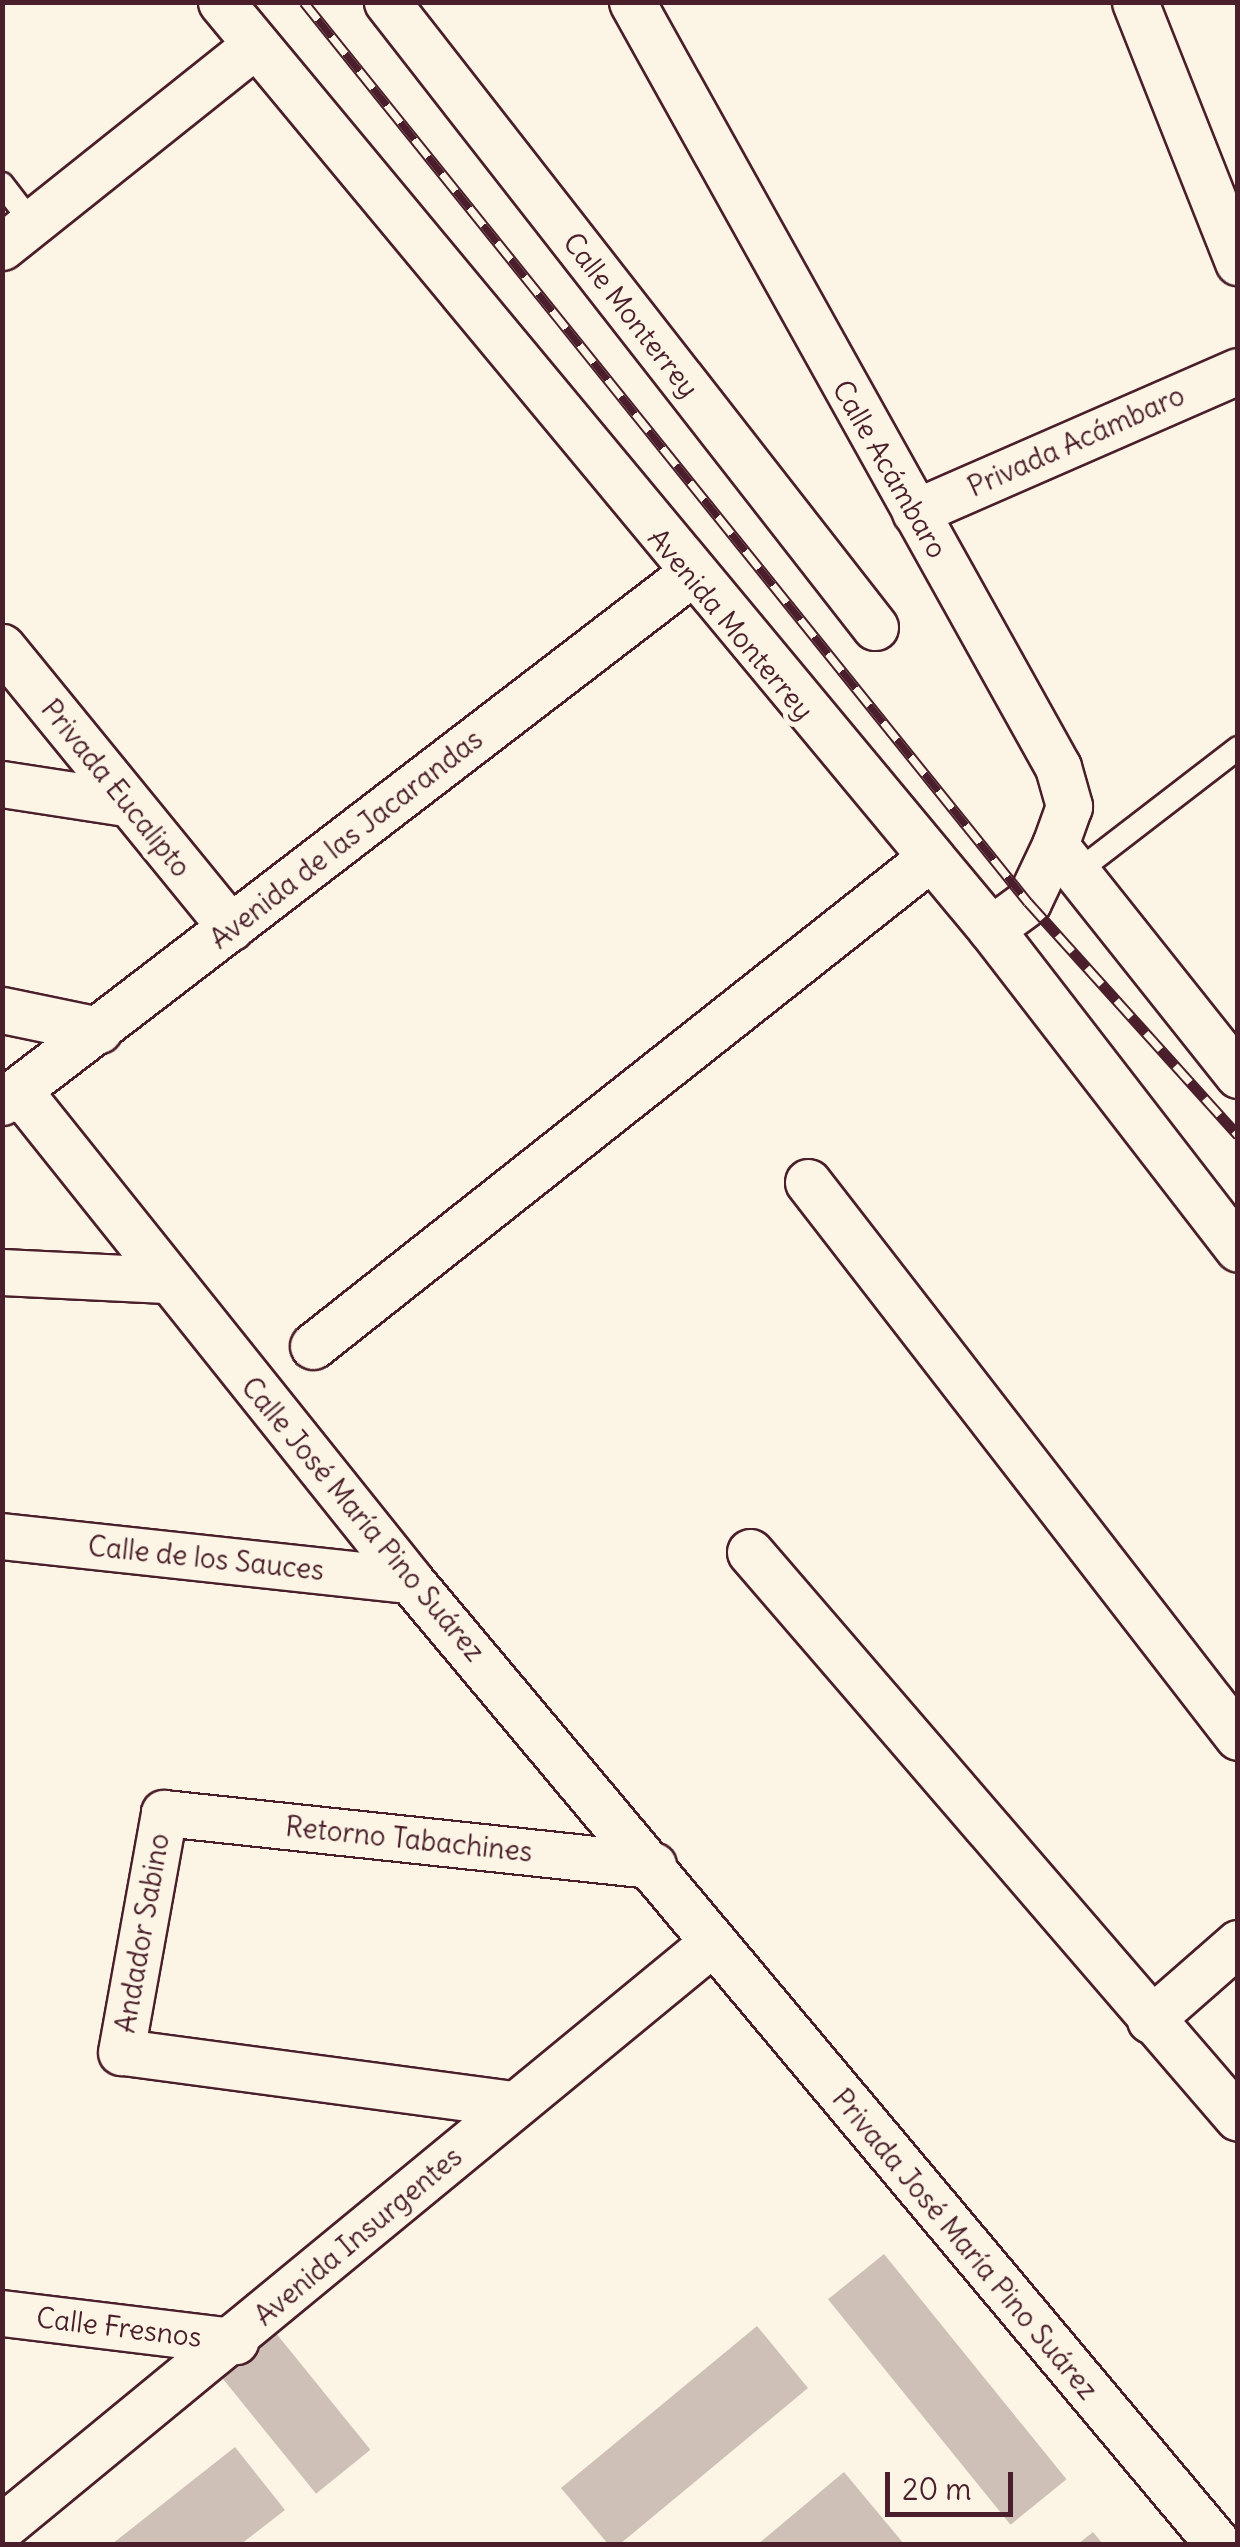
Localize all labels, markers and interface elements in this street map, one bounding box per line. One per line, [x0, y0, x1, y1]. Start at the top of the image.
street label: Calle Monterrey [556, 226, 706, 404]
street label: Calle Acámbaro [826, 374, 954, 564]
street label: Privada Acámbaro [962, 378, 1190, 504]
street label: Avenida Monterrey [641, 521, 821, 727]
street label: Privada Eucalipto [34, 692, 198, 884]
street label: Avenida de las Jacarandas [203, 722, 489, 956]
street label: Calle José María Pino Suárez [234, 1370, 492, 1668]
street label: Calle de los Sauces [86, 1529, 326, 1587]
street label: Retorno Tabachines [284, 1809, 534, 1869]
street label: Andador Sabino [108, 1831, 176, 2035]
street label: Privada José María Pino Suárez [825, 2082, 1105, 2406]
street label: Avenida Insurgentes [248, 2140, 468, 2332]
street label: Calle Fresnos [34, 2300, 204, 2354]
scale bar [890, 2452, 1018, 2514]
text: 20 m [902, 2470, 972, 2508]

